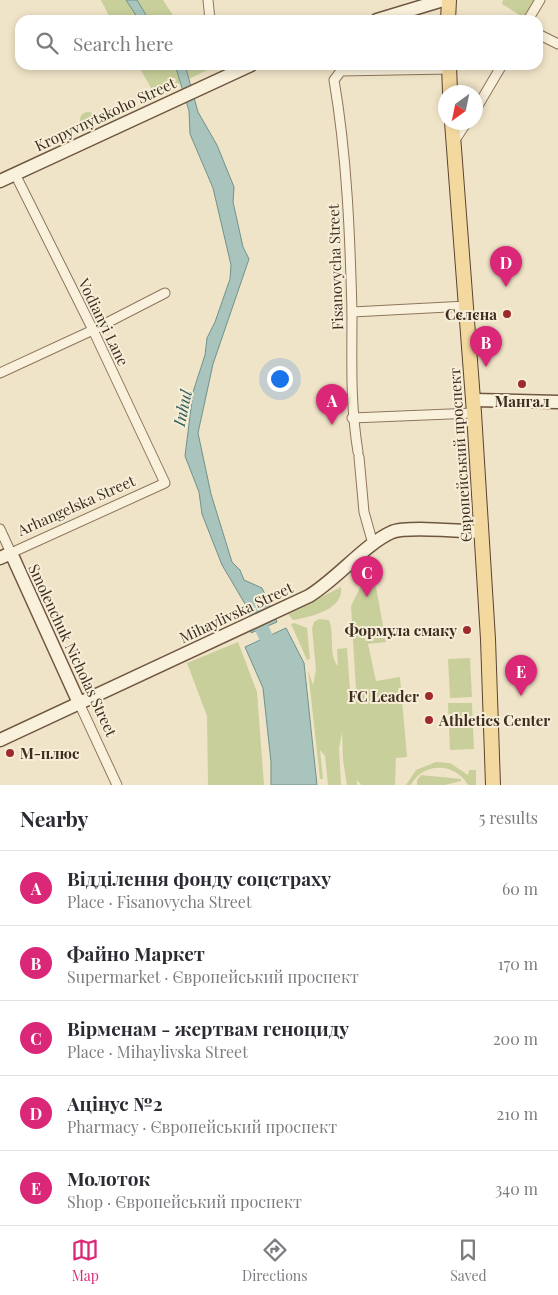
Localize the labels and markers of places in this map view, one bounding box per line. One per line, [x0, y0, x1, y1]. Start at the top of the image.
pin: D [490, 246, 522, 287]
place label: Сєлєна [445, 304, 497, 324]
marker: Сєлєна [501, 308, 513, 320]
pin: B [470, 326, 502, 367]
marker: Мангал [516, 378, 528, 390]
pin: A [316, 384, 348, 425]
place label: Мангал [494, 391, 550, 411]
pin: C [351, 556, 383, 597]
place label: Формула смаку [345, 620, 457, 640]
marker: Формула смаку [461, 624, 473, 636]
pin: E [505, 655, 537, 696]
place label: FC Leader [348, 686, 419, 706]
marker: FC Leader [423, 690, 435, 702]
place label: Athletics Center [438, 710, 550, 730]
marker: Athletics Center [423, 714, 435, 726]
place label: М-плюс [20, 743, 80, 763]
marker: М-плюс [4, 747, 16, 759]

